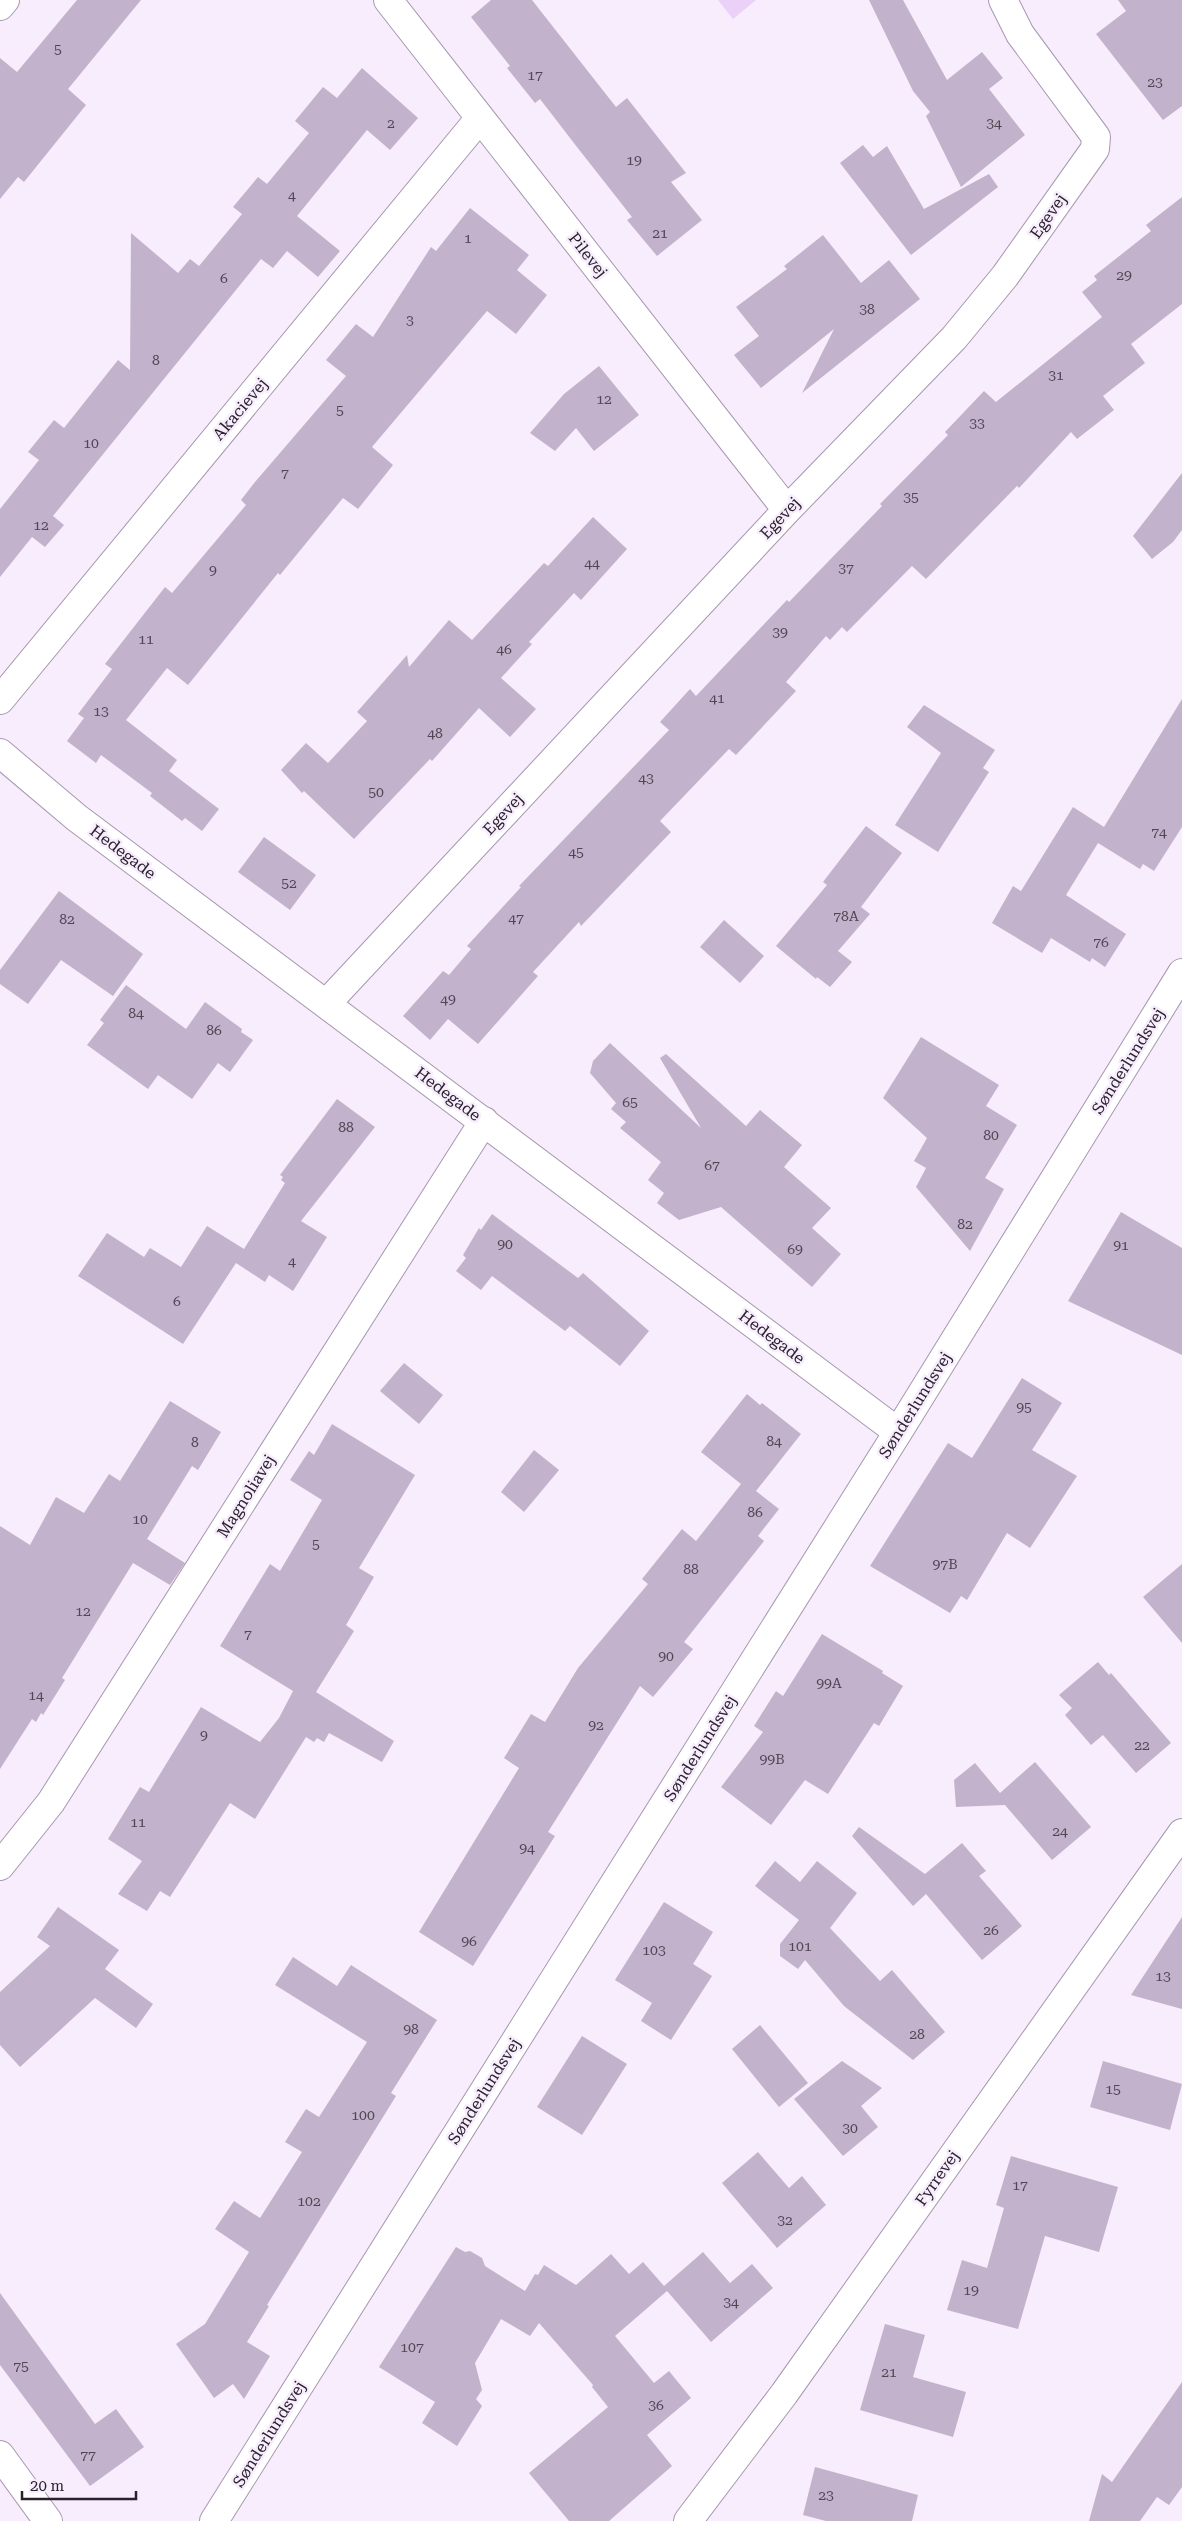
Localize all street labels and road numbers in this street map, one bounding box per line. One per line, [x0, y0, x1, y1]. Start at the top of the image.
street label: Egevej [1026, 190, 1070, 242]
street label: Pilevej [565, 229, 611, 281]
street label: Akacievej [209, 374, 271, 444]
street label: Egevej [756, 493, 804, 543]
street label: Egevej [479, 789, 527, 839]
street label: Hedegade [86, 821, 160, 883]
street label: Sønderlundsvej [1088, 1004, 1168, 1118]
street label: Hedegade [411, 1063, 485, 1125]
street label: Hedegade [735, 1306, 809, 1368]
street label: Sønderlundsvej [875, 1348, 955, 1462]
street label: Magnoliavej [213, 1451, 279, 1541]
street label: Sønderlundsvej [660, 1691, 740, 1805]
street label: Sønderlundsvej [444, 2034, 524, 2148]
street label: Fyrrevej [911, 2147, 963, 2209]
street label: Sønderlundsvej [229, 2377, 309, 2491]

